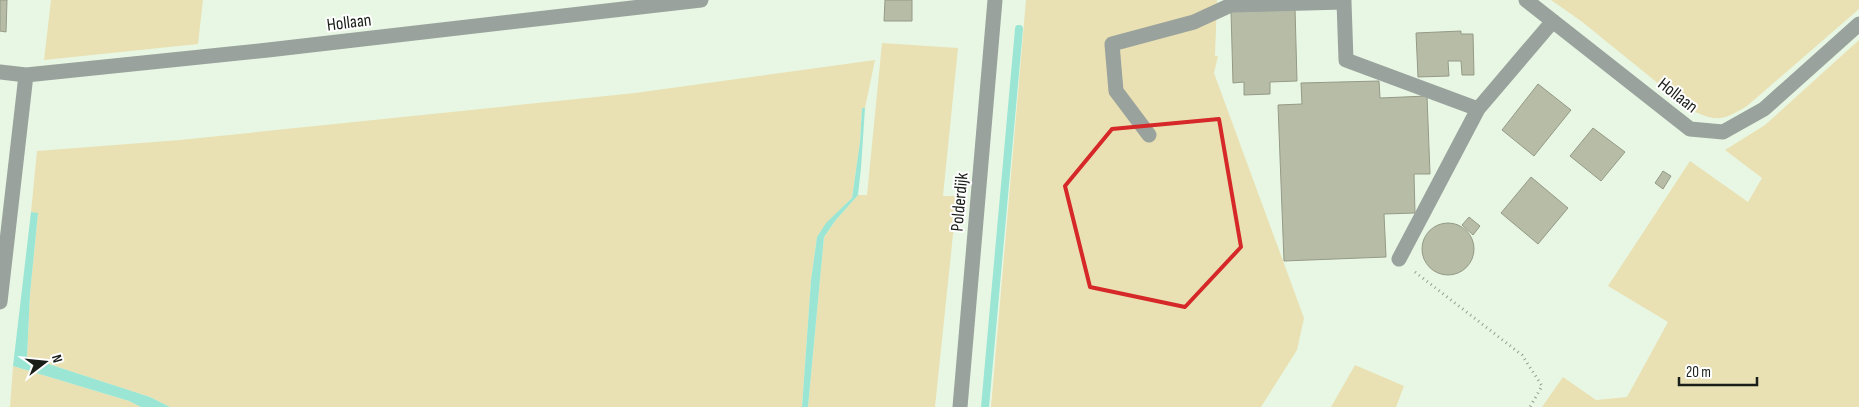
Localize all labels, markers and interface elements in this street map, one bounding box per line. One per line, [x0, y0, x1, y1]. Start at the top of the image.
street label: Hollaan [326, 9, 373, 36]
street label: Hollaan [1654, 73, 1702, 117]
street label: Polderdijk [946, 172, 973, 232]
north arrow [20, 337, 70, 387]
text: N [48, 353, 66, 364]
scale bar [1679, 354, 1756, 386]
text: 20 m [1686, 363, 1711, 382]

